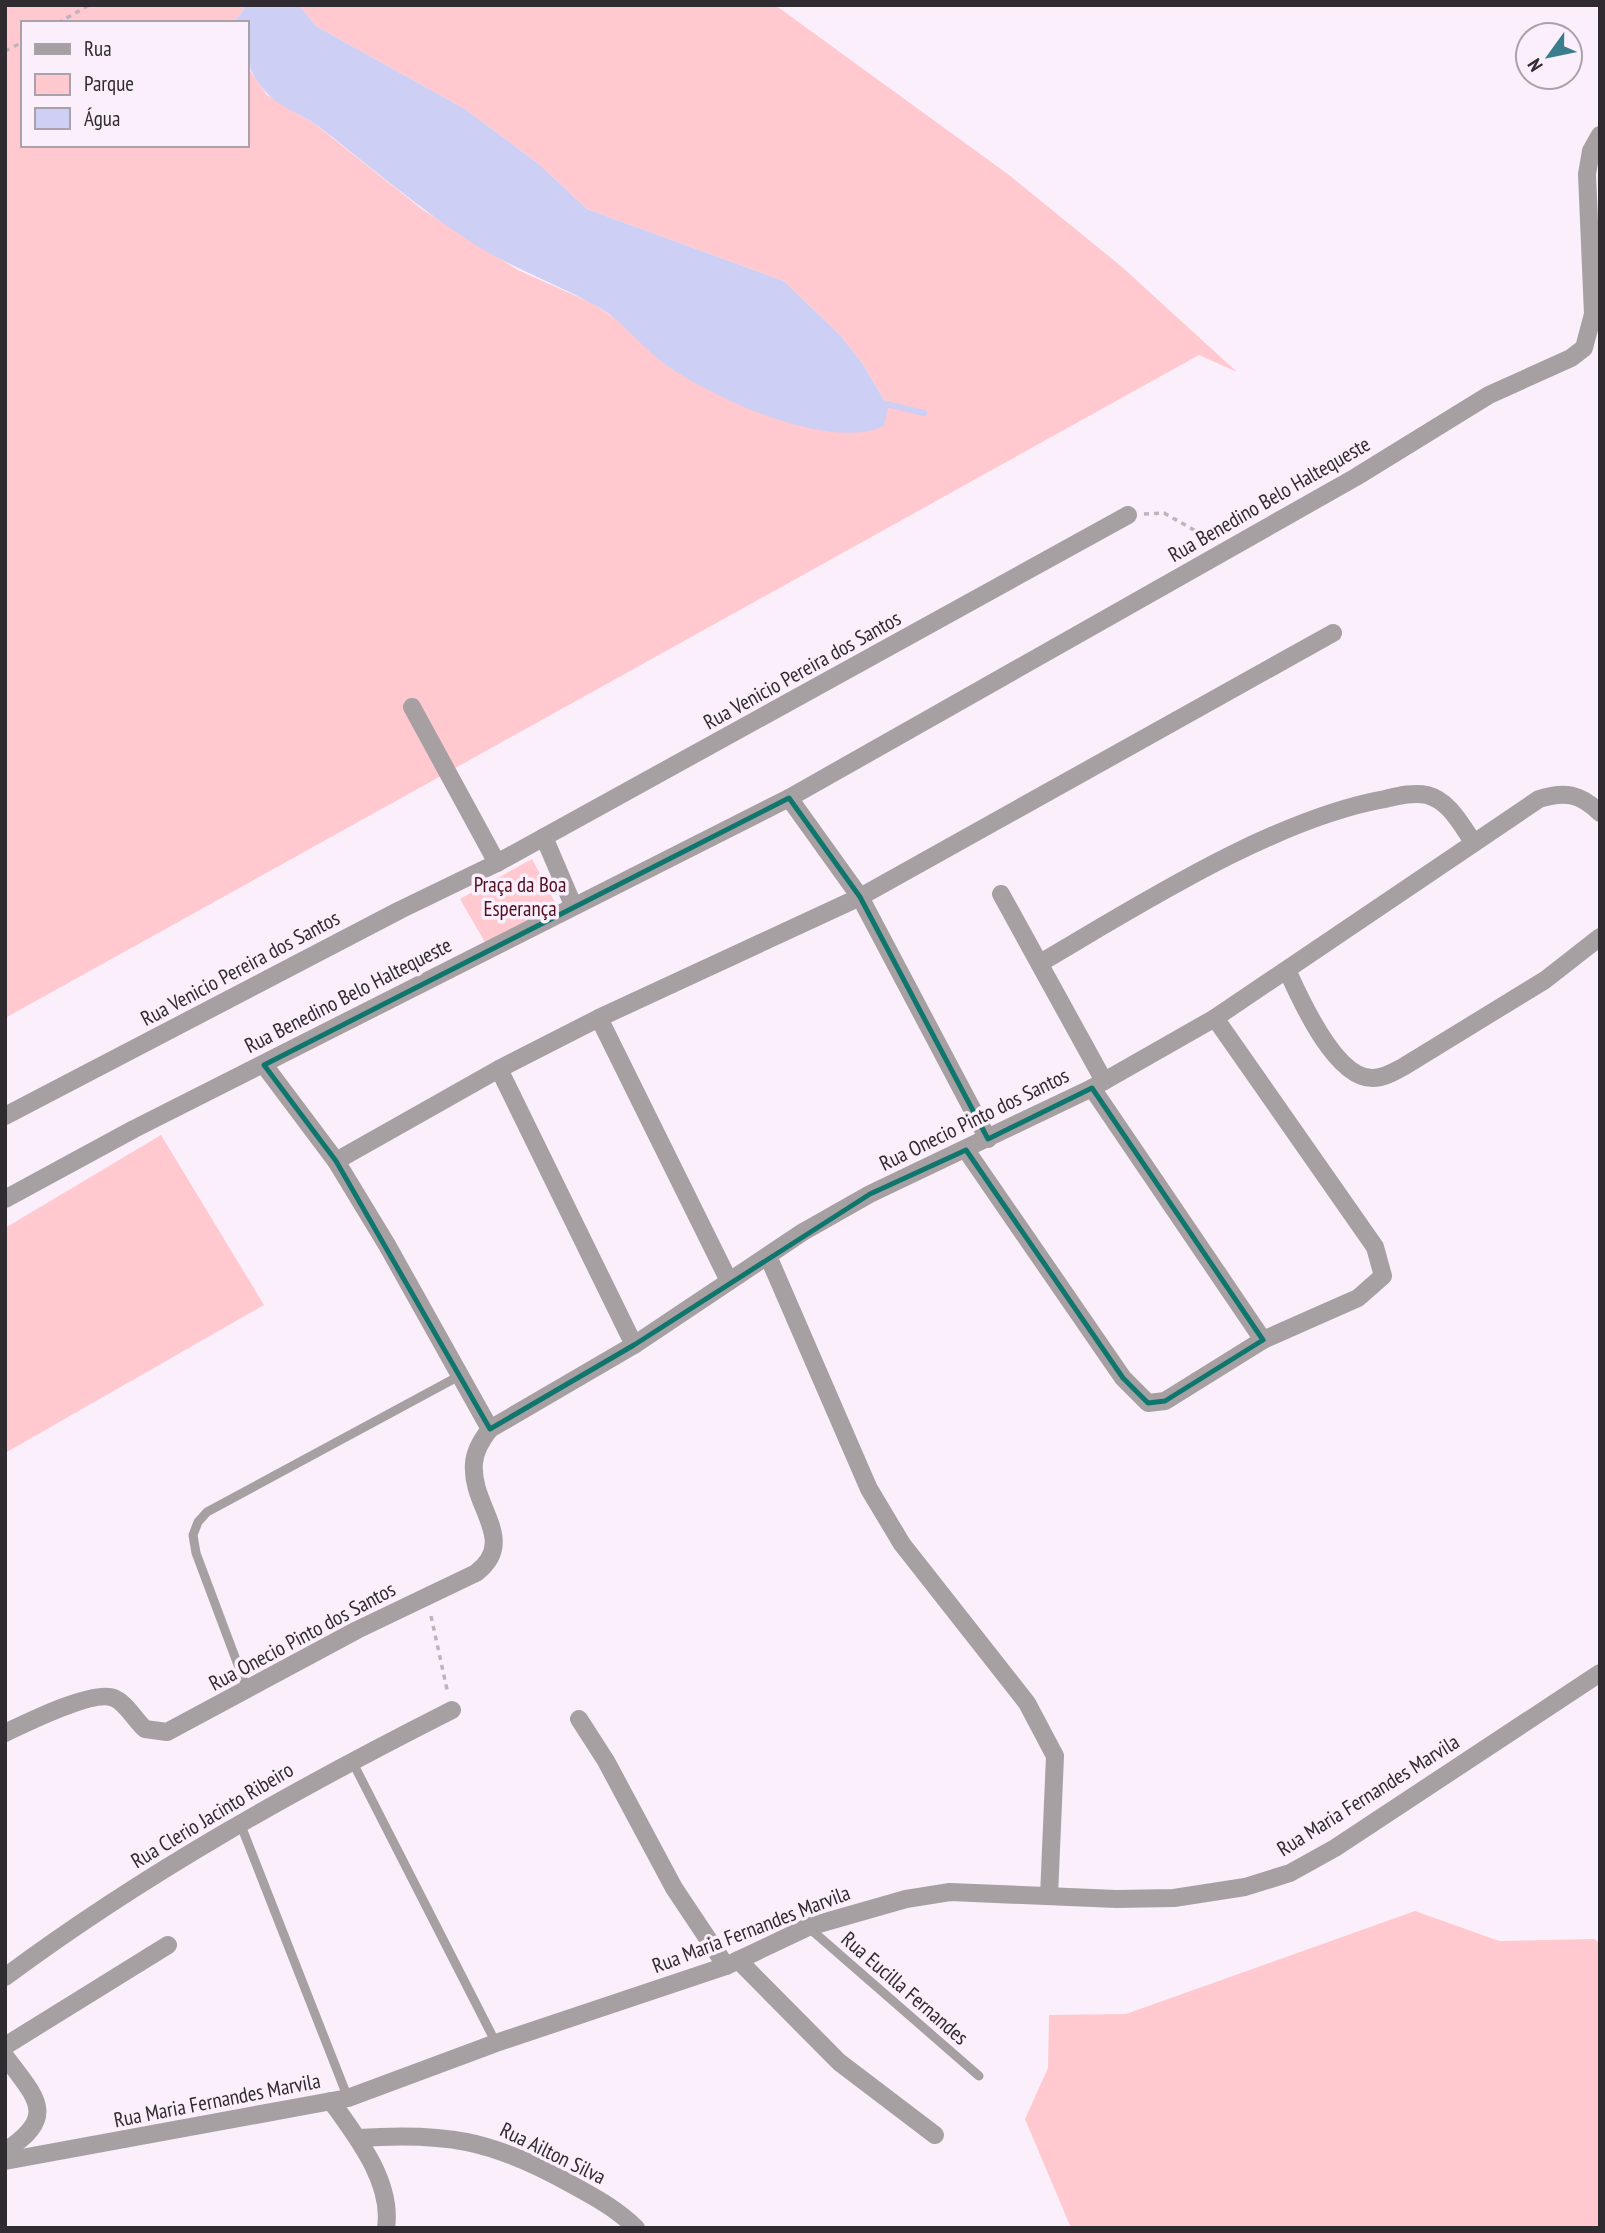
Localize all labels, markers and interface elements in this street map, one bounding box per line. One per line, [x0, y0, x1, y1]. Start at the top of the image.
legend [21, 21, 248, 147]
north arrow [1514, 21, 1584, 91]
text: Rua [84, 35, 112, 62]
text: N [1522, 54, 1548, 76]
text: Parque [84, 70, 134, 97]
text: Água [84, 105, 120, 132]
street label: Rua Benedino Belo Haltequeste [1163, 430, 1375, 568]
street label: Rua Venicio Pereira dos Santos [699, 605, 905, 735]
park label: Praça da Boa Esperança [474, 871, 566, 922]
street label: Rua Venicio Pereira dos Santos [136, 904, 344, 1032]
street label: Rua Benedino Belo Haltequeste [240, 931, 456, 1059]
street label: Rua Onecio Pinto dos Santos [875, 1061, 1073, 1177]
street label: Rua Onecio Pinto dos Santos [204, 1575, 400, 1697]
street label: Rua Maria Fernandes Marvila [1272, 1728, 1464, 1862]
street label: Rua Clerio Jacinto Ribeiro [126, 1756, 298, 1874]
street label: Rua Maria Fernandes Marvila [648, 1879, 854, 1979]
street label: Rua Eucilla Fernandes [836, 1925, 974, 2051]
street label: Rua Maria Fernandes Marvila [111, 2067, 323, 2133]
street label: Rua Ailton Silva [496, 2116, 610, 2190]

